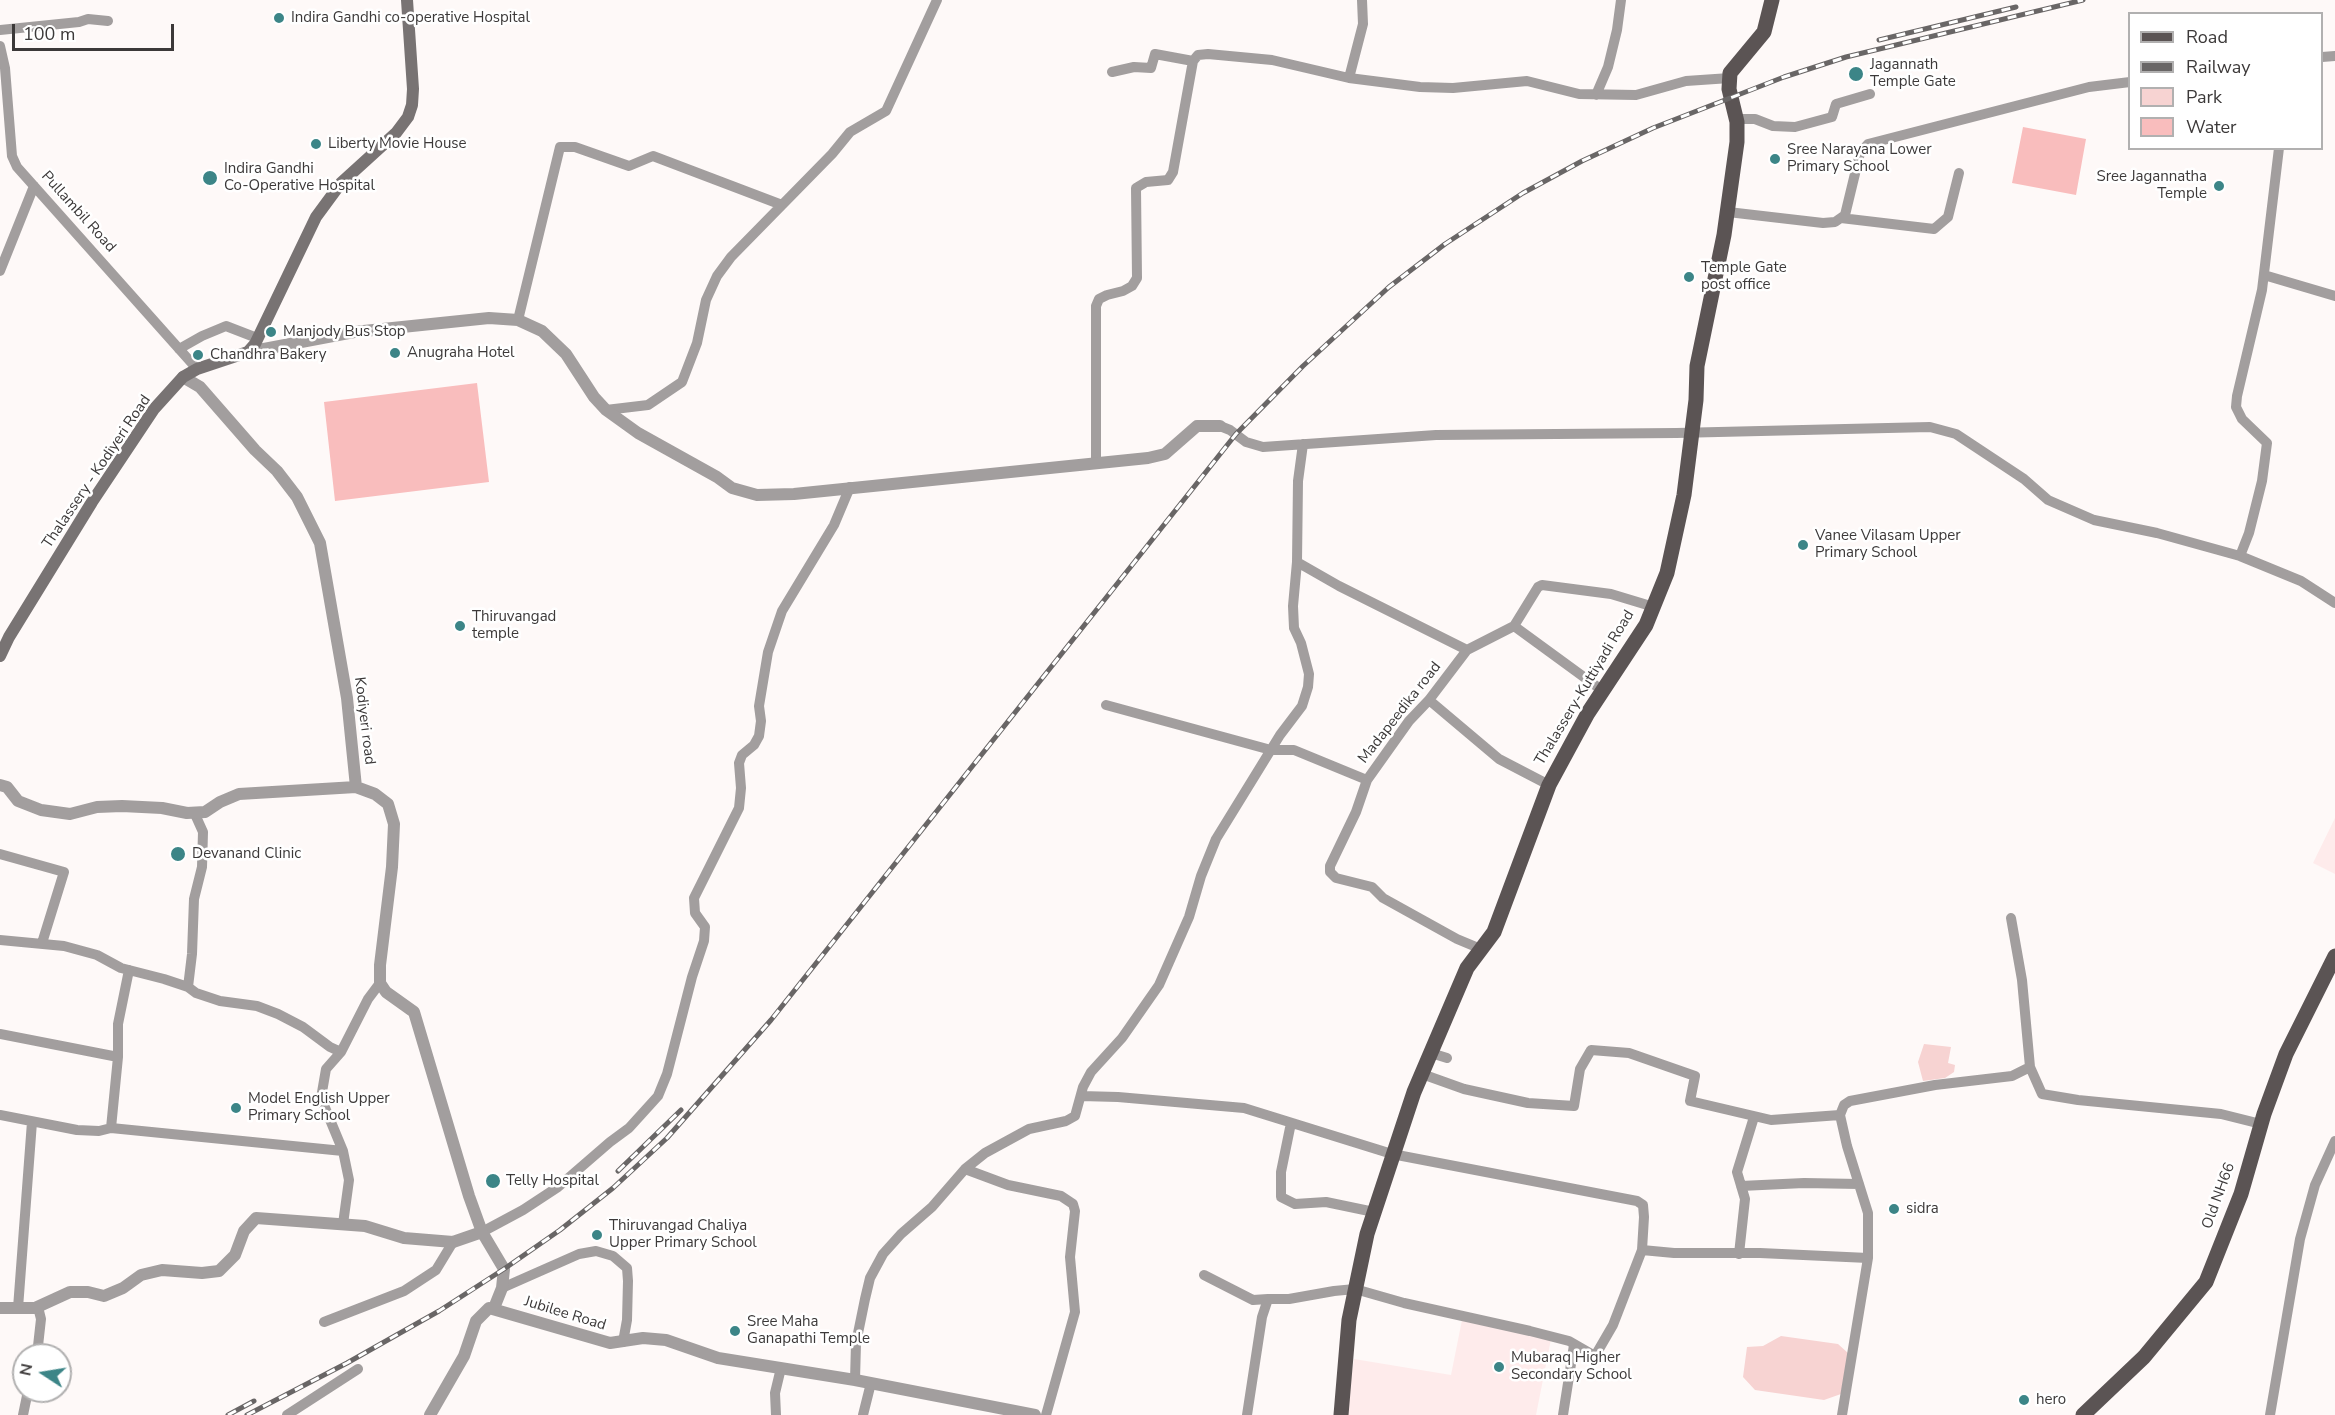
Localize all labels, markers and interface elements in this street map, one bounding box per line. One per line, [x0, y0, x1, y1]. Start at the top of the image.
place label: Indira Gandhi co-operative Hospital [291, 9, 530, 27]
marker: Indira Gandhi co-operative Hospital [272, 11, 286, 25]
scale bar [15, 12, 177, 50]
legend [2128, 12, 2323, 150]
text: 100 m [23, 22, 75, 46]
text: Road [2186, 25, 2228, 49]
text: Railway [2186, 55, 2251, 79]
place label: Jagannath Temple Gate [1870, 56, 1956, 91]
marker: Jagannath Temple Gate [1847, 65, 1865, 83]
text: Park [2186, 85, 2222, 109]
text: Water [2186, 115, 2237, 139]
place label: Liberty Movie House [328, 135, 466, 153]
marker: Liberty Movie House [309, 137, 323, 151]
place label: Sree Narayana Lower Primary School [1787, 141, 1932, 176]
marker: Sree Narayana Lower Primary School [1768, 152, 1782, 166]
place label: Indira Gandhi Co-Operative Hospital [224, 160, 375, 195]
street label: Pullambil Road [37, 168, 119, 256]
place label: Sree Jagannatha Temple [2096, 168, 2207, 203]
marker: Indira Gandhi Co-Operative Hospital [201, 169, 219, 187]
marker: Sree Jagannatha Temple [2212, 179, 2226, 193]
place label: Temple Gate post office [1701, 259, 1787, 294]
marker: Temple Gate post office [1682, 270, 1696, 284]
place label: Manjody Bus Stop [283, 323, 406, 341]
marker: Manjody Bus Stop [264, 325, 278, 339]
place label: Anugraha Hotel [407, 344, 515, 362]
place label: Chandhra Bakery [210, 346, 326, 364]
marker: Anugraha Hotel [388, 346, 402, 360]
marker: Chandhra Bakery [191, 348, 205, 362]
street label: Thalassery - Kodiyeri Road [39, 392, 155, 552]
place label: Vanee Vilasam Upper Primary School [1815, 527, 1961, 562]
marker: Vanee Vilasam Upper Primary School [1796, 538, 1810, 552]
street label: Thalassery-Kuttiyadi Road [1531, 607, 1639, 769]
place label: Thiruvangad temple [472, 608, 556, 643]
marker: Thiruvangad temple [453, 619, 467, 633]
street label: Madapeedika road [1355, 659, 1445, 767]
street label: Kodiyeri road [350, 676, 378, 766]
marker: Devanand Clinic [169, 845, 187, 863]
place label: Devanand Clinic [192, 845, 301, 863]
place label: Model English Upper Primary School [248, 1090, 390, 1125]
marker: Model English Upper Primary School [229, 1101, 243, 1115]
street label: Old NH66 [2199, 1161, 2239, 1231]
marker: Telly Hospital [484, 1172, 502, 1190]
place label: Telly Hospital [506, 1172, 599, 1190]
place label: sidra [1906, 1200, 1939, 1218]
marker: sidra [1887, 1202, 1901, 1216]
place label: Thiruvangad Chaliya Upper Primary School [609, 1217, 757, 1252]
marker: Thiruvangad Chaliya Upper Primary School [590, 1228, 604, 1242]
street label: Jubilee Road [522, 1293, 608, 1335]
place label: Sree Maha Ganapathi Temple [747, 1313, 870, 1348]
marker: Sree Maha Ganapathi Temple [728, 1324, 742, 1338]
north arrow [12, 1343, 72, 1403]
place label: Mubaraq Higher Secondary School [1511, 1349, 1632, 1384]
marker: Mubaraq Higher Secondary School [1492, 1360, 1506, 1374]
text: N [14, 1362, 38, 1378]
place label: hero [2036, 1391, 2066, 1409]
marker: hero [2017, 1393, 2031, 1407]

